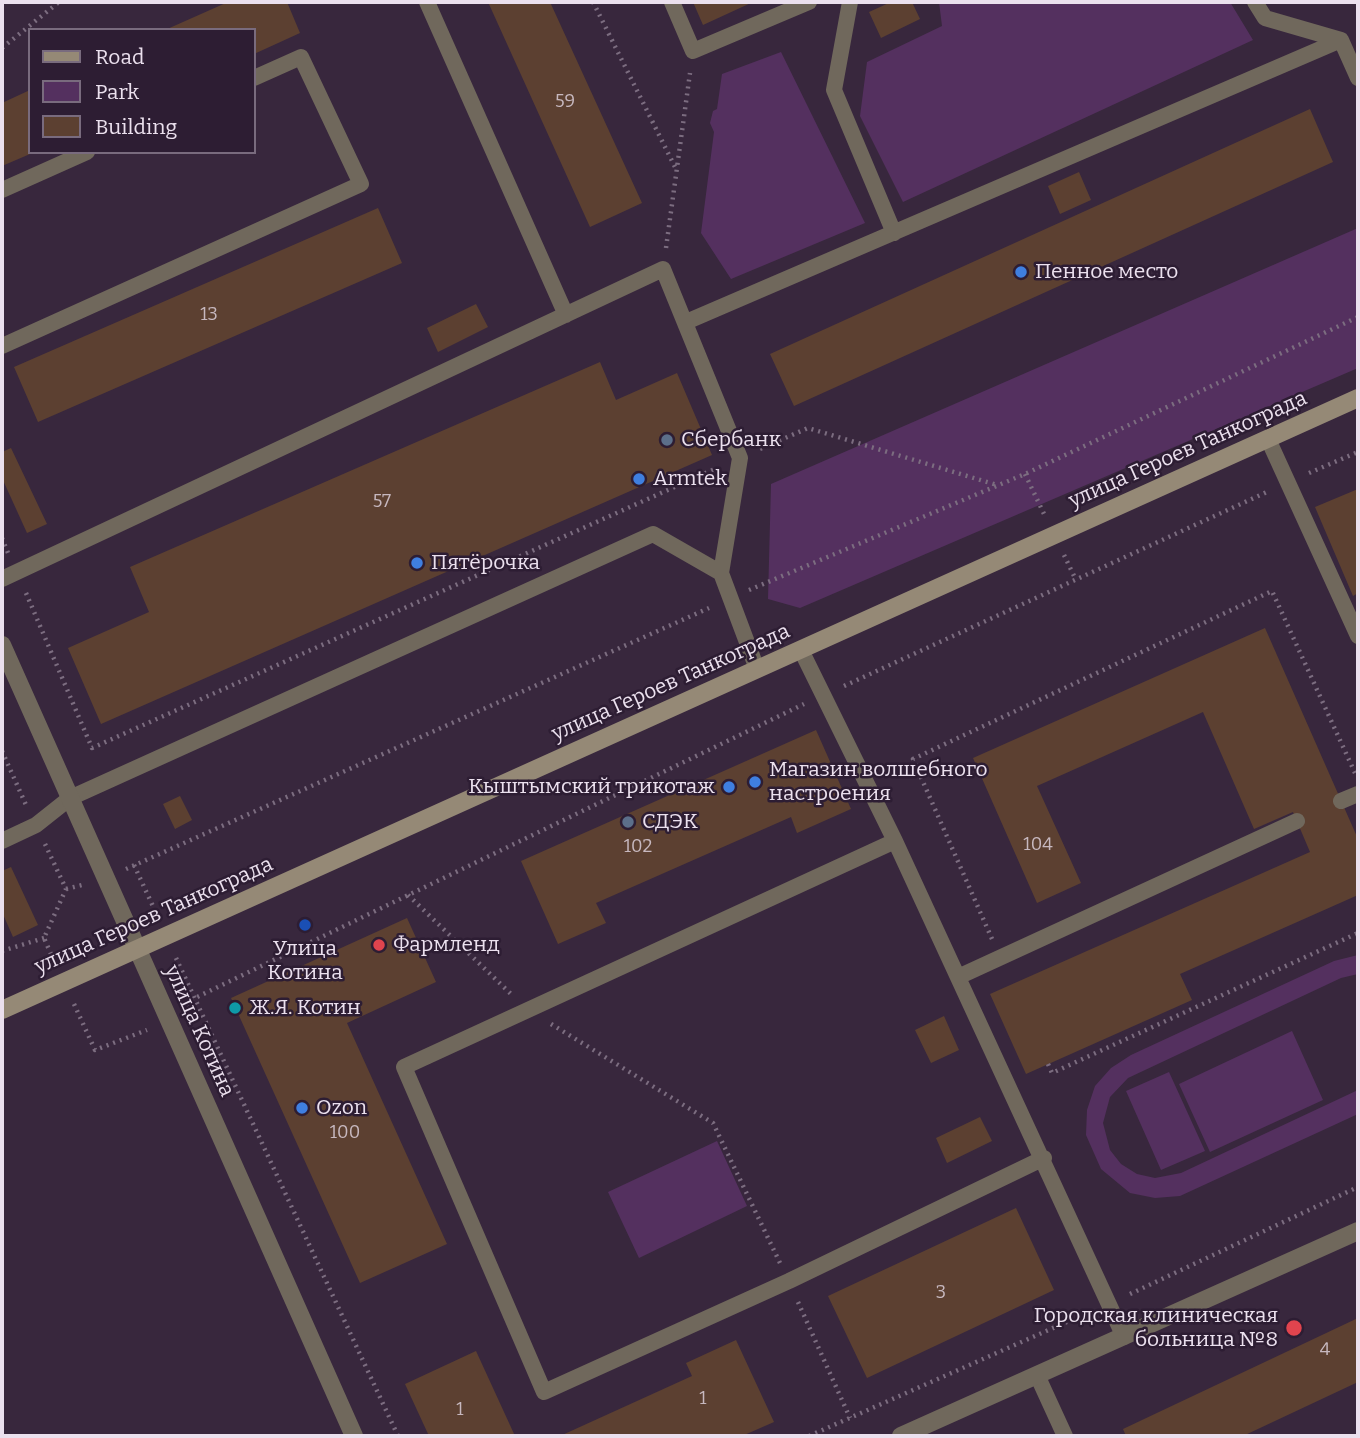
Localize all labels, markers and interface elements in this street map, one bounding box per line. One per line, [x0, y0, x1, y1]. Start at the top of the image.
legend [28, 28, 256, 154]
text: Road [95, 44, 144, 70]
text: Park [95, 79, 139, 105]
house number: 59 [555, 91, 575, 113]
text: Building [95, 114, 177, 140]
place label: Пенное место [1035, 259, 1178, 285]
marker: Пенное место [1013, 264, 1029, 280]
house number: 13 [200, 304, 218, 326]
street label: улица Героев Танкограда [1065, 386, 1311, 514]
place label: Сбербанк [681, 427, 781, 453]
marker: Сбербанк [659, 432, 675, 448]
place label: Armtek [653, 466, 727, 492]
marker: Armtek [631, 471, 647, 487]
house number: 57 [373, 491, 391, 513]
place label: Пятёрочка [431, 550, 540, 576]
marker: Пятёрочка [409, 555, 425, 571]
street label: улица Героев Танкограда [548, 619, 794, 747]
place label: Магазин волшебного настроения [769, 757, 988, 807]
place label: Кыштымский трикотаж [468, 774, 715, 800]
marker: Магазин волшебного настроения [747, 774, 763, 790]
marker: Кыштымский трикотаж [721, 779, 737, 795]
place label: СДЭК [642, 809, 698, 835]
marker: СДЭК [620, 814, 636, 830]
house number: 104 [1023, 834, 1053, 856]
house number: 102 [624, 836, 652, 858]
street label: улица Героев Танкограда [31, 852, 277, 980]
marker: Улица Котина [297, 917, 313, 933]
place label: Фармленд [393, 932, 500, 958]
place label: Улица Котина [267, 936, 343, 986]
marker: Фармленд [371, 937, 387, 953]
street label: улица Котина [159, 961, 239, 1101]
place label: Ж.Я. Котин [249, 995, 361, 1021]
marker: Ж.Я. Котин [227, 1000, 243, 1016]
place label: Ozon [316, 1095, 367, 1121]
marker: Ozon [294, 1100, 310, 1116]
house number: 100 [330, 1122, 360, 1144]
house number: 3 [936, 1282, 946, 1304]
place label: Городская клиническая больница №8 [1034, 1303, 1278, 1353]
marker: Городская клиническая больница №8 [1284, 1318, 1304, 1338]
house number: 4 [1320, 1339, 1330, 1361]
house number: 1 [699, 1388, 707, 1410]
house number: 1 [456, 1399, 464, 1421]

